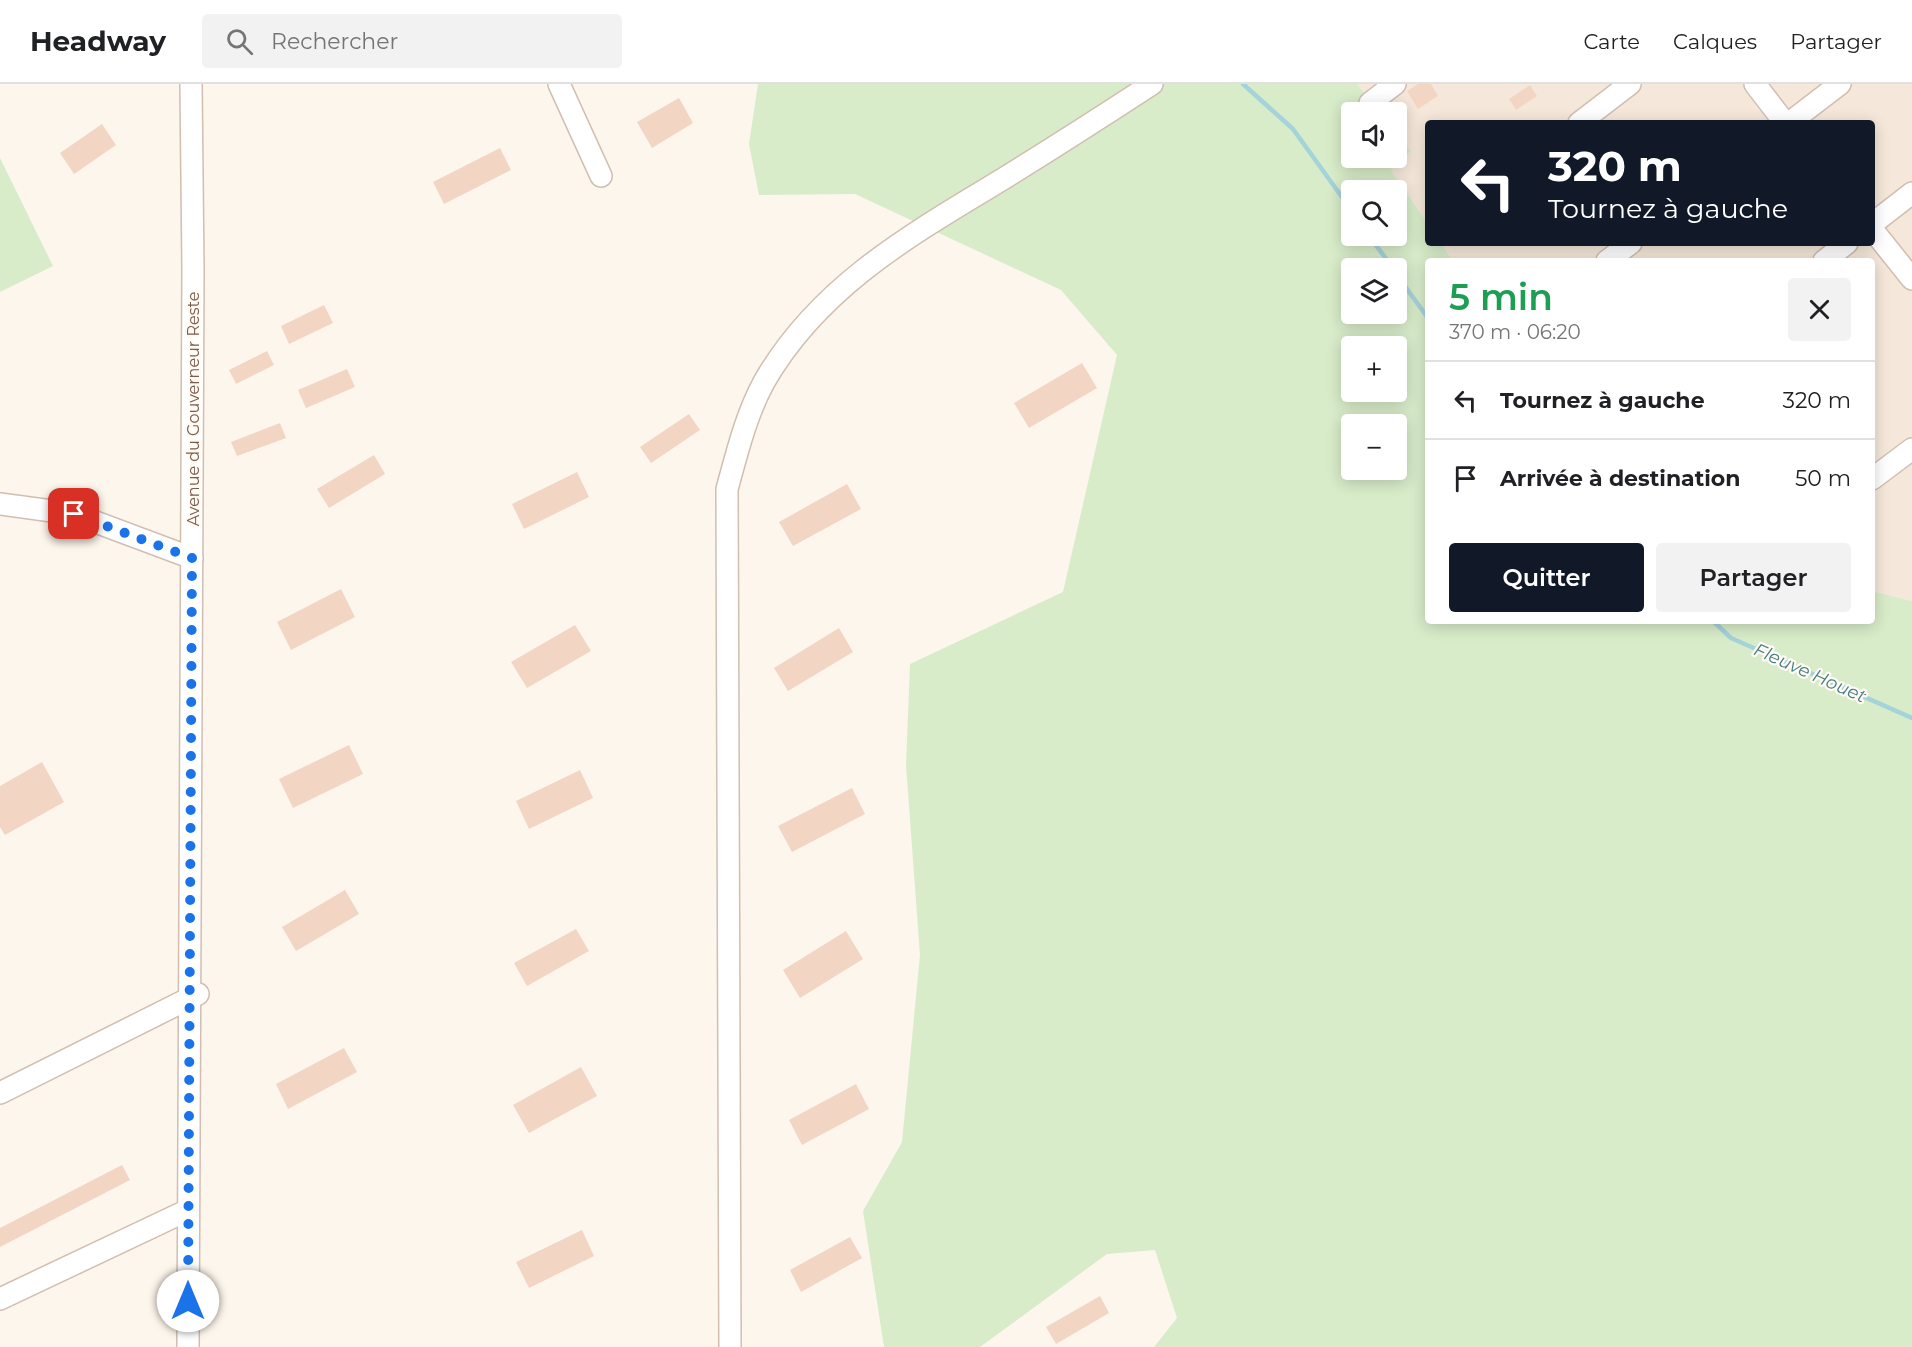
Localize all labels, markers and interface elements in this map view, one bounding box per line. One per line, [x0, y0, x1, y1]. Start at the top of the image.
search box [202, 14, 622, 68]
text: Headway [30, 24, 166, 58]
icon: search [223, 25, 256, 58]
text: Rechercher [271, 28, 398, 55]
text: Carte [1583, 29, 1640, 54]
text: Calques [1673, 29, 1757, 54]
text: Partager [1790, 29, 1882, 54]
map controls [1341, 102, 1407, 480]
button: sound [1341, 102, 1407, 168]
text: 320 m [1548, 140, 1682, 192]
icon: left [1449, 144, 1527, 222]
button: search [1341, 180, 1407, 246]
text: Tournez à gauche [1548, 192, 1788, 225]
button: layers [1341, 258, 1407, 324]
text: 5 min [1449, 275, 1553, 319]
button: close [1788, 278, 1851, 341]
street label: Avenue du Gouverneur Reste [184, 292, 203, 526]
text: 370 m · 06:20 [1449, 320, 1581, 344]
button: + [1341, 336, 1407, 402]
icon: left [1449, 384, 1482, 417]
text: Tournez à gauche [1500, 387, 1705, 414]
text: 320 m [1783, 387, 1851, 414]
button: − [1341, 414, 1407, 480]
icon: arrive [1449, 462, 1482, 495]
text: Arrivée à destination [1500, 465, 1740, 492]
text: 50 m [1795, 465, 1851, 492]
pin [48, 488, 99, 539]
icon: arrive [57, 497, 90, 530]
button: Quitter [1449, 543, 1644, 612]
button: Partager [1656, 543, 1851, 612]
water label: Fleuve Houet [1750, 638, 1870, 708]
position arrow [156, 1269, 220, 1333]

